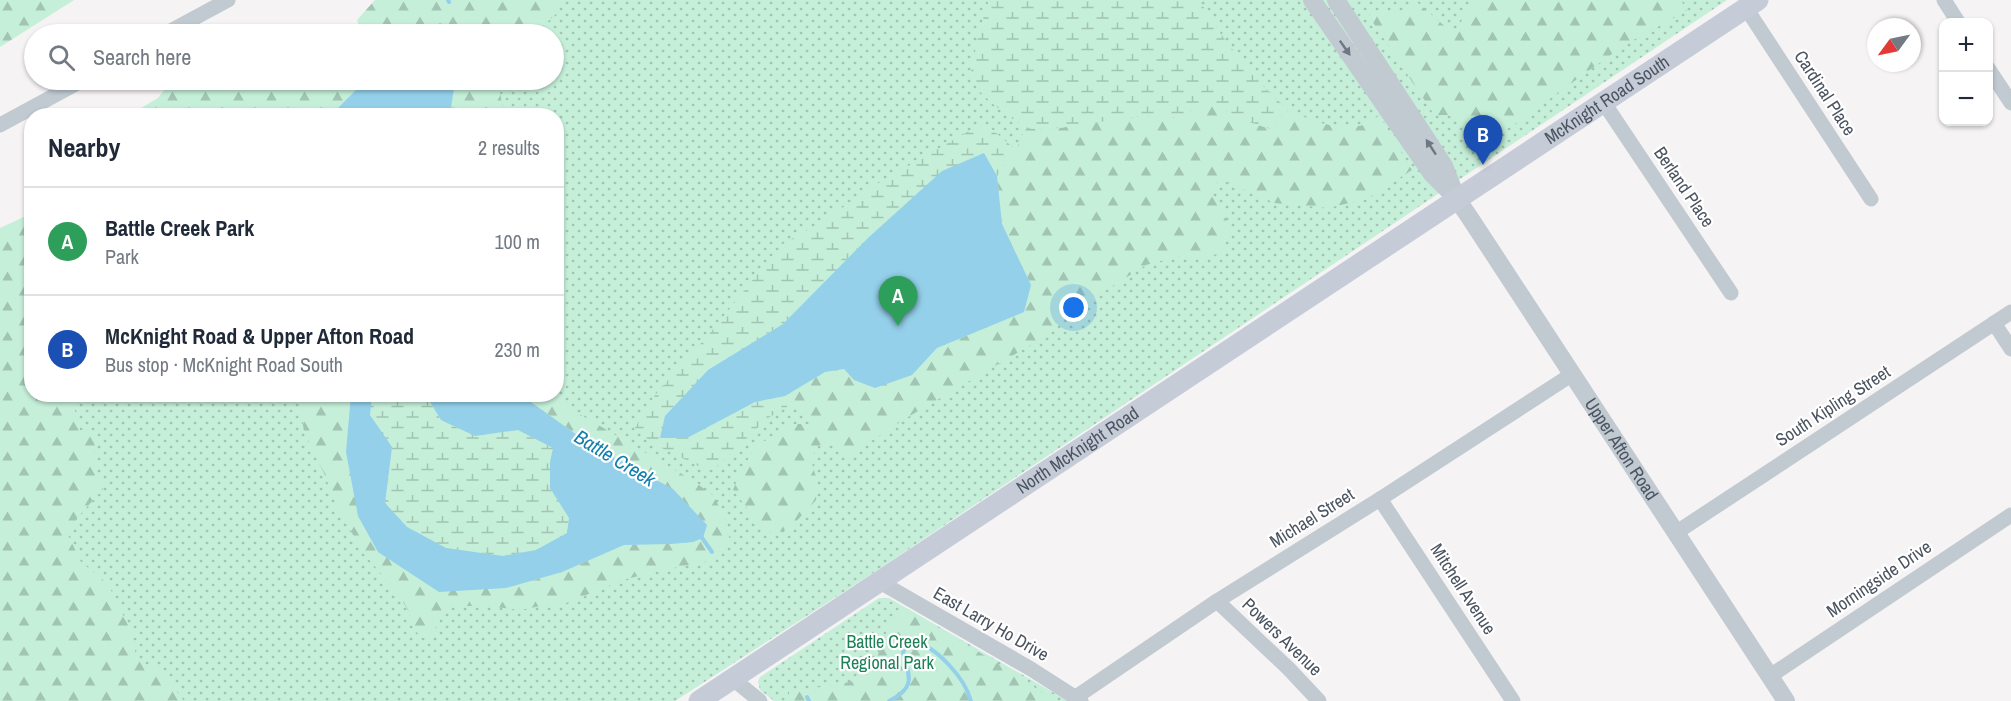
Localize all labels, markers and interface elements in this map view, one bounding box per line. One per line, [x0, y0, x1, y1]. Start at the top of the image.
north arrow [1867, 18, 1921, 72]
map controls [1939, 18, 1993, 126]
button: + [1939, 18, 1993, 72]
search box [24, 24, 564, 90]
one-way arrow [1339, 40, 1351, 56]
icon: search [45, 41, 78, 74]
text: Search here [93, 42, 191, 72]
street label: Cardinal Place [1789, 45, 1862, 140]
street label: McKnight Road South [1540, 49, 1674, 150]
button: − [1939, 72, 1993, 126]
pin: B [1464, 116, 1502, 165]
text: Nearby [48, 130, 120, 165]
text: 2 results [478, 134, 540, 161]
one-way arrow [1426, 138, 1437, 155]
street label: Berland Place [1648, 142, 1720, 232]
text: Battle Creek Park [105, 213, 254, 243]
text: A [62, 228, 73, 255]
text: 100 m [494, 228, 540, 255]
text: Park [105, 243, 139, 270]
pin: A [878, 276, 918, 326]
your location [1059, 293, 1088, 322]
text: McKnight Road & Upper Afton Road [105, 321, 414, 351]
text: B [62, 336, 73, 363]
text: 230 m [494, 336, 540, 363]
text: Bus stop · McKnight Road South [105, 351, 343, 378]
street label: South Kipling Street [1771, 359, 1895, 452]
street label: Upper Afton Road [1579, 393, 1664, 505]
street label: North McKnight Road [1011, 400, 1143, 500]
water label: Battle Creek [570, 423, 662, 493]
street label: Michael Street [1265, 482, 1359, 553]
street label: Morningside Drive [1821, 534, 1936, 623]
street label: Mitchell Avenue [1425, 538, 1502, 639]
street label: East Larry Ho Drive [929, 580, 1054, 667]
street label: Powers Avenue [1237, 592, 1328, 681]
park label: Battle Creek Regional Park [840, 629, 934, 675]

